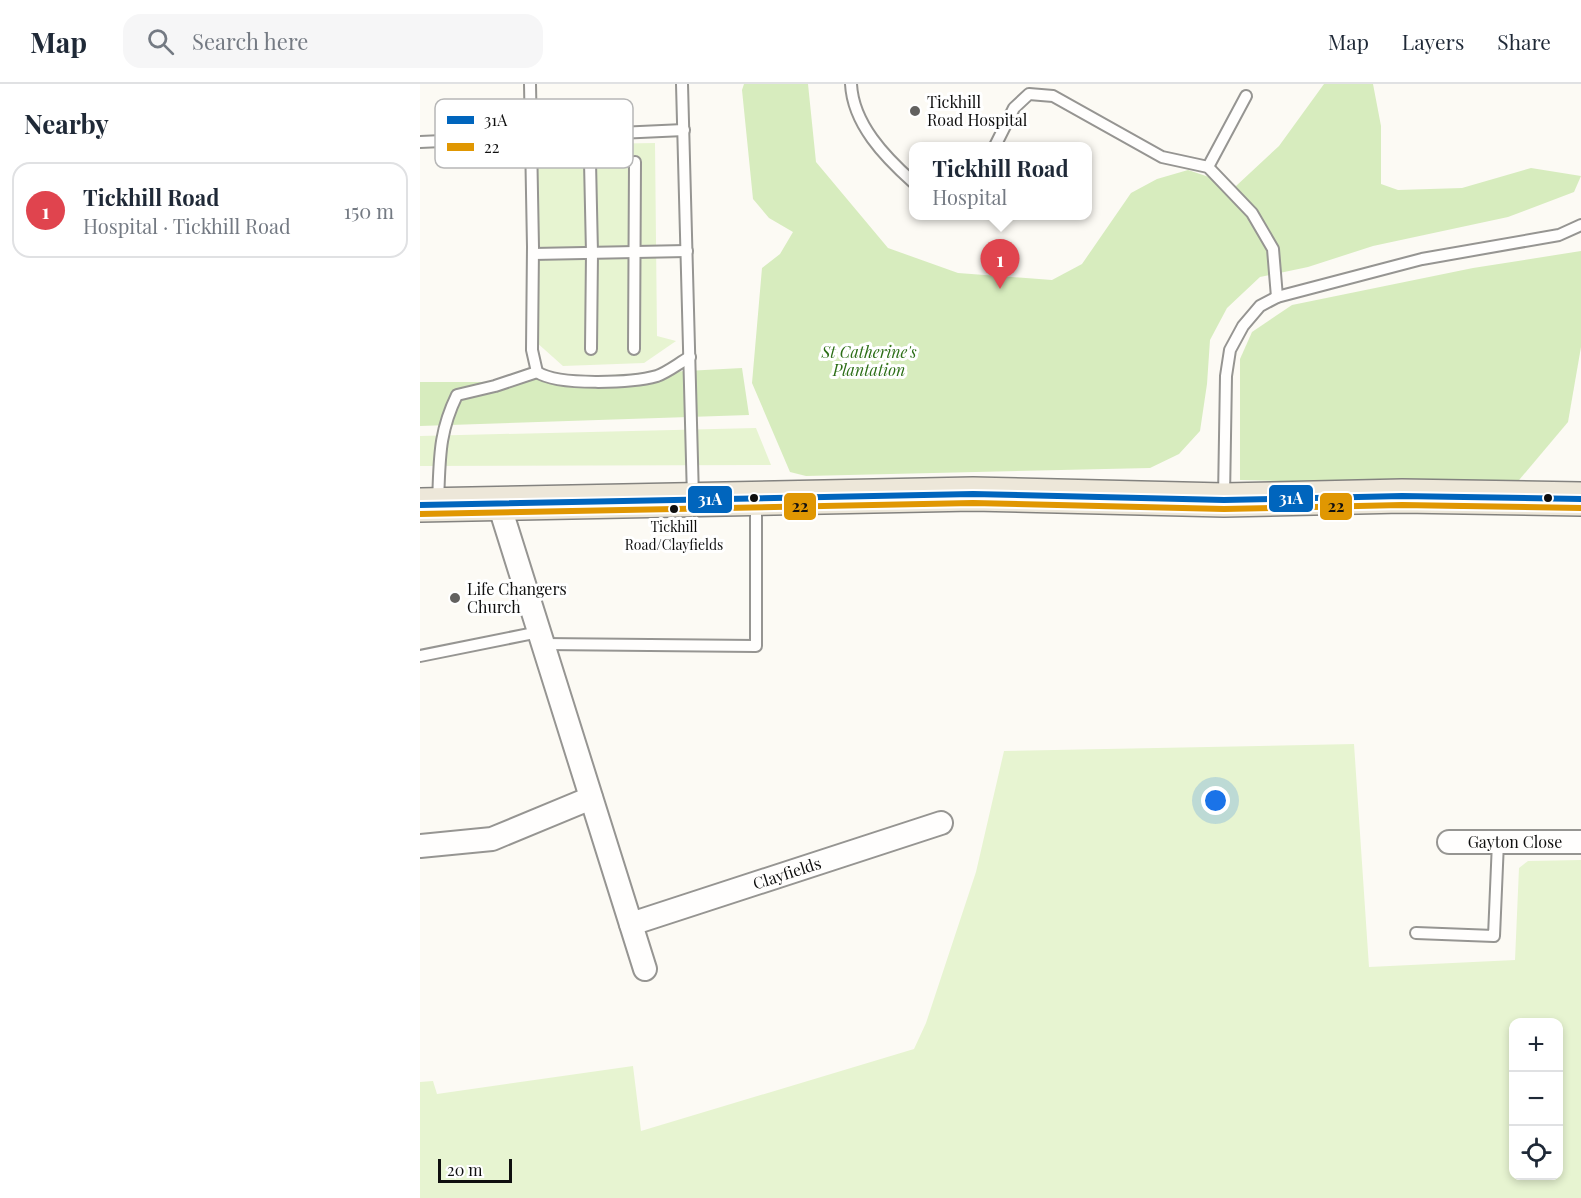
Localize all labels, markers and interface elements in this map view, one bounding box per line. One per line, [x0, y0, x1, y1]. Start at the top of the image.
search box [123, 14, 543, 68]
text: Map [30, 23, 87, 60]
icon: search [144, 25, 177, 58]
text: Search here [192, 26, 308, 56]
text: Map [1328, 27, 1369, 55]
text: Layers [1402, 27, 1464, 55]
text: Share [1497, 27, 1551, 55]
place label: Tickhill Road Hospital [927, 91, 1028, 130]
legend [435, 99, 633, 168]
marker: Tickhill Road Hospital [908, 104, 922, 118]
text: Nearby [24, 106, 109, 141]
text: 31A [484, 109, 508, 130]
text: 22 [484, 136, 499, 157]
popup [909, 142, 1092, 220]
text: Tickhill Road [932, 153, 1069, 183]
text: Tickhill Road [83, 182, 219, 212]
text: Hospital [932, 183, 1007, 210]
text: 1 [42, 197, 49, 224]
text: 150 m [344, 197, 394, 224]
text: Hospital · Tickhill Road [83, 212, 291, 239]
pin: 1 [980, 240, 1020, 289]
park label: St Catherine's Plantation [820, 341, 917, 380]
line badge: 31A [1268, 484, 1314, 513]
line badge: 31A [687, 485, 733, 514]
text: 31A [1279, 487, 1304, 508]
text: 31A [698, 488, 723, 509]
unlabelled marker [748, 492, 760, 504]
line badge: 22 [783, 492, 817, 521]
line badge: 22 [1319, 492, 1353, 521]
unlabelled marker [1542, 492, 1554, 504]
text: 22 [792, 495, 808, 516]
text: 22 [1328, 495, 1344, 516]
marker: Tickhill Road/Clayfields [668, 503, 680, 515]
place label: Tickhill Road/Clayfields [625, 517, 723, 554]
place label: Life Changers Church [467, 578, 567, 617]
marker: Life Changers Church [448, 591, 462, 605]
your location [1201, 786, 1230, 815]
street label: Gayton Close [1468, 831, 1562, 852]
street label: Clayfields [750, 852, 823, 894]
map controls [1509, 1018, 1563, 1180]
button: + [1509, 1018, 1563, 1072]
button: − [1509, 1072, 1563, 1126]
button: locate [1509, 1126, 1563, 1180]
scale bar [438, 1156, 512, 1184]
text: 20 m [447, 1159, 482, 1180]

